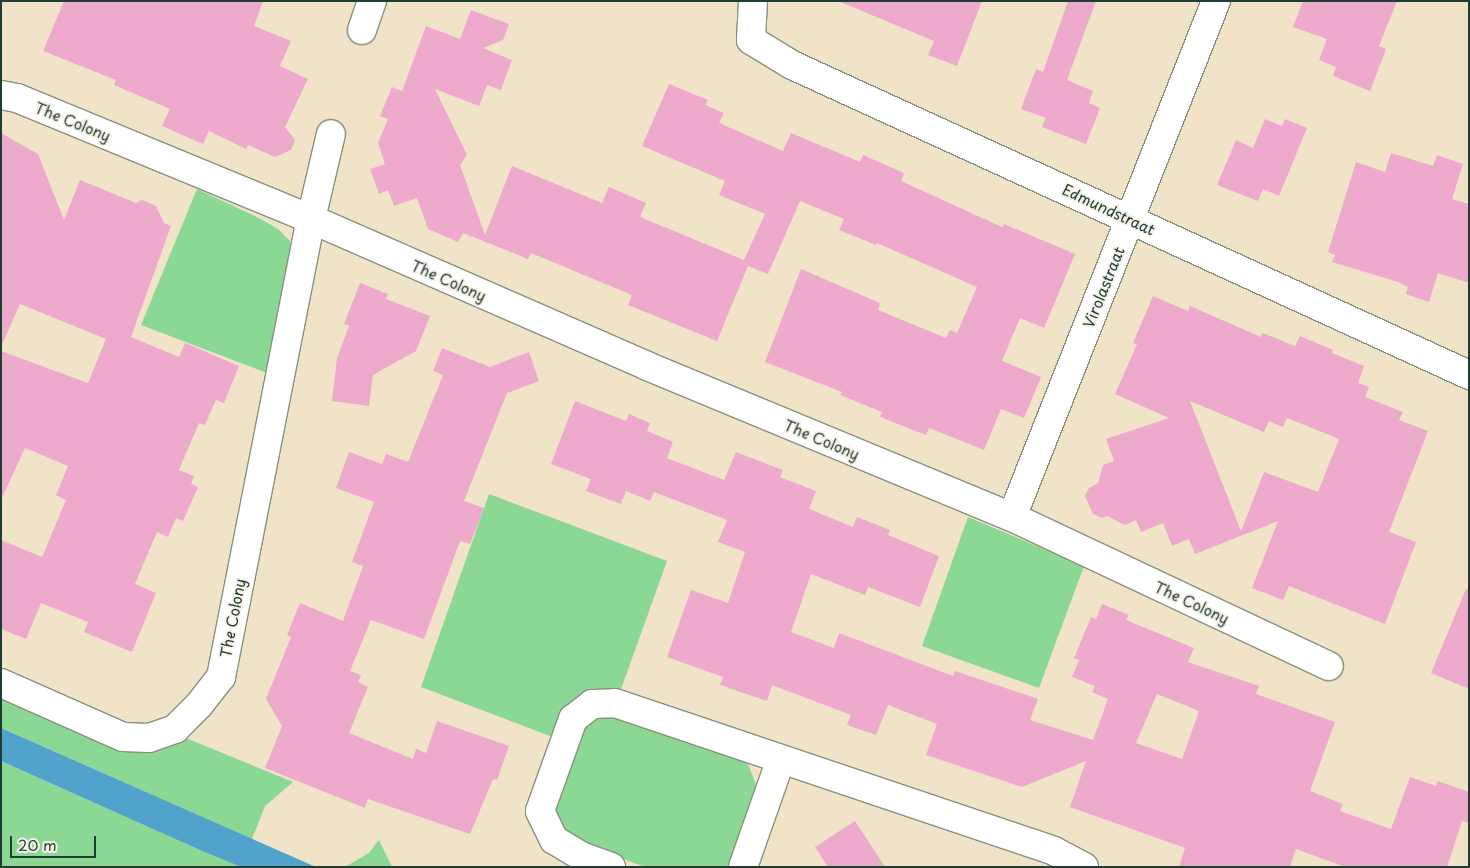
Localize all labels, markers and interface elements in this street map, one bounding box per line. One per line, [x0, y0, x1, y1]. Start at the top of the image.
street label: The Colony [32, 98, 114, 144]
street label: Edmundstraat [1060, 180, 1158, 238]
street label: Virolastraat [1079, 244, 1127, 330]
street label: The Colony [408, 255, 490, 305]
street label: The Colony [781, 415, 863, 463]
street label: The Colony [215, 577, 249, 659]
street label: The Colony [1152, 577, 1232, 627]
scale bar [12, 826, 99, 858]
text: 20 m [18, 833, 57, 856]

